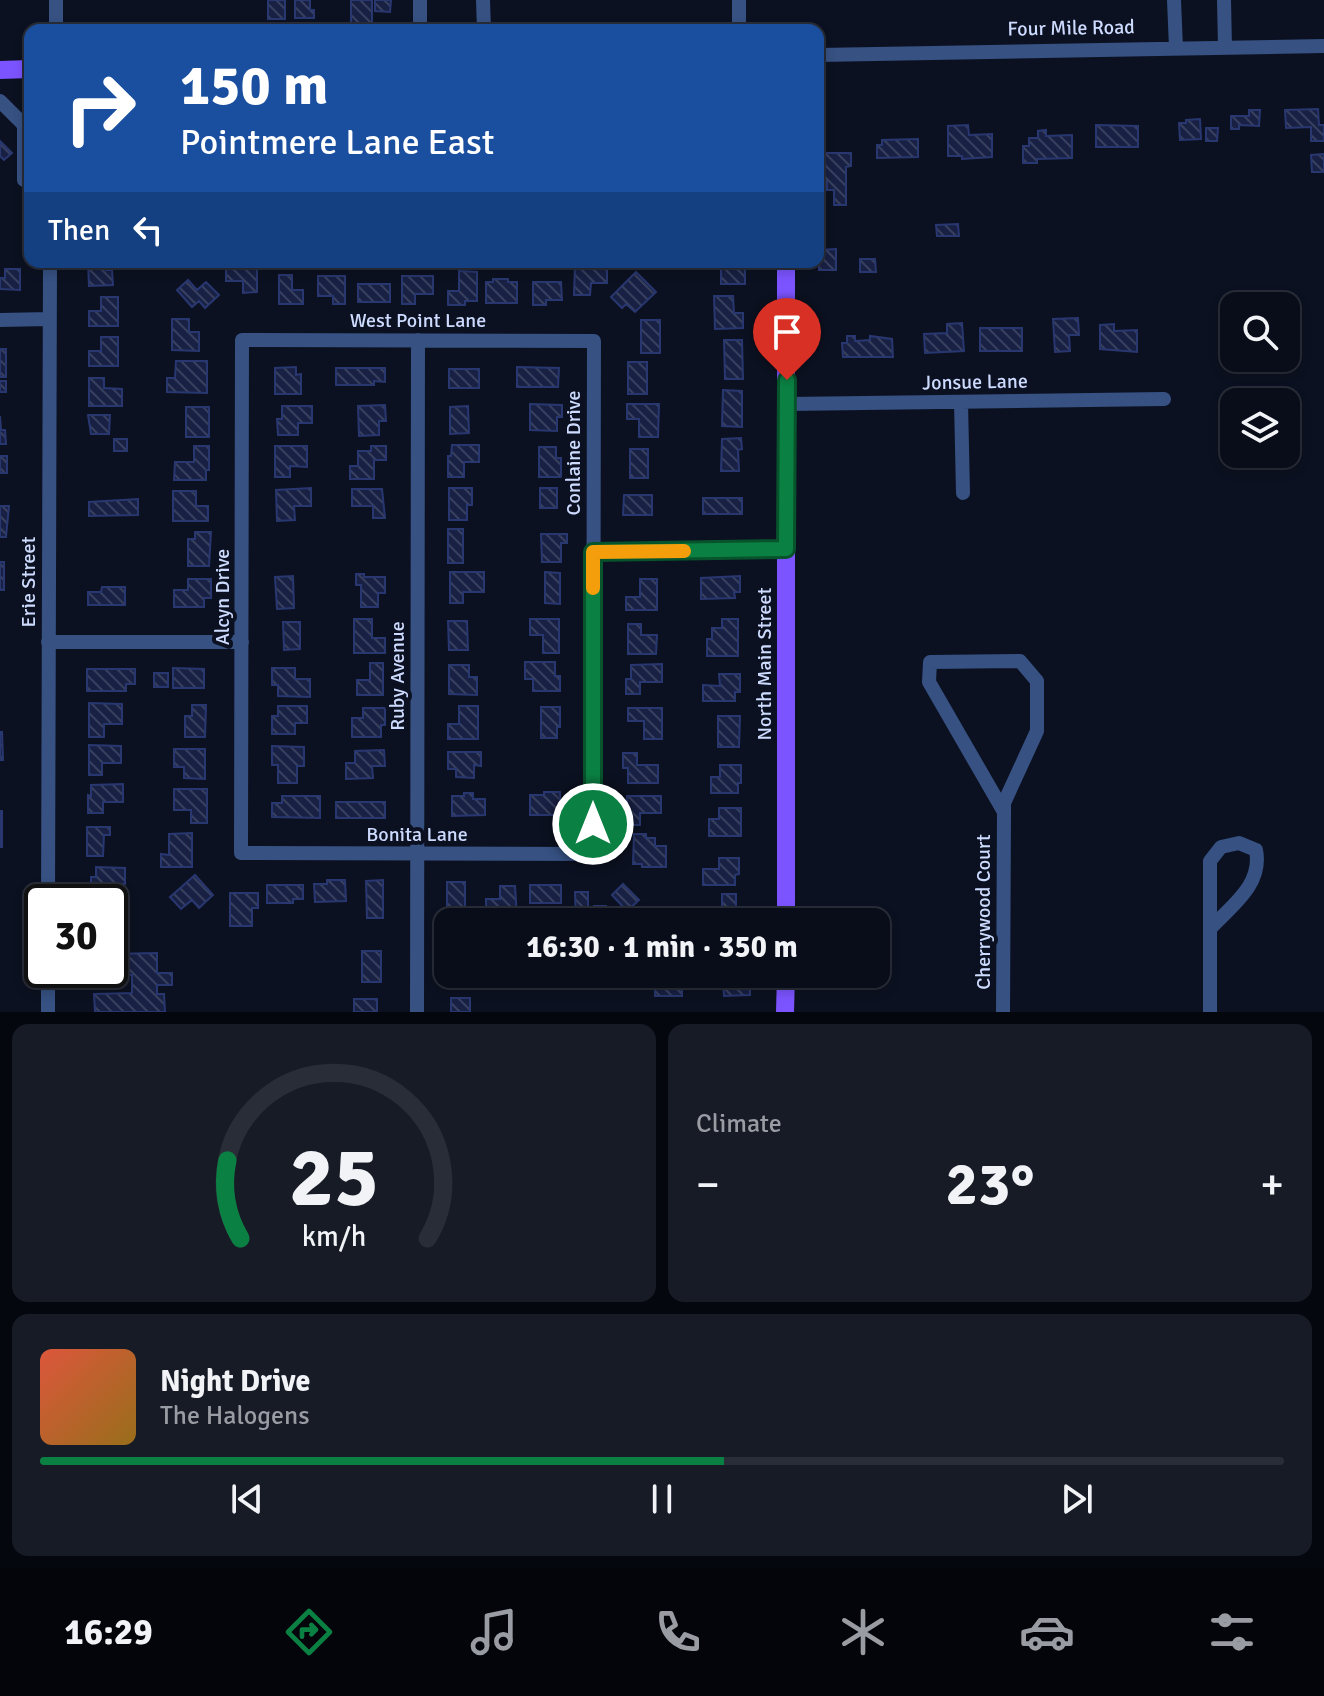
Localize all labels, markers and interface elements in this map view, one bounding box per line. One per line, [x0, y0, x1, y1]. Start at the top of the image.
street label: Four Mile Road [1007, 14, 1135, 42]
text: 150 m [180, 51, 328, 120]
icon: right [48, 56, 152, 160]
text: Pointmere Lane East [180, 120, 494, 165]
icon: left [126, 208, 170, 252]
text: Then [48, 212, 110, 249]
map controls [1220, 292, 1300, 468]
button: search [1220, 292, 1300, 372]
pin [753, 298, 821, 380]
street label: West Point Lane [350, 308, 486, 333]
icon: arrive [765, 310, 809, 354]
street label: Jonsue Lane [922, 369, 1028, 395]
button: layers [1220, 388, 1300, 468]
street label: Conlaine Drive [561, 391, 586, 515]
street label: Erie Street [16, 537, 41, 627]
street label: Alcyn Drive [210, 549, 235, 645]
street label: North Main Street [752, 587, 777, 741]
street label: Ruby Avenue [385, 621, 410, 731]
position arrow [551, 782, 635, 866]
street label: Bonita Lane [366, 822, 468, 847]
street label: Cherrywood Court [971, 834, 996, 990]
speed limit sign: 30 [24, 884, 128, 988]
text: 16:30 · 1 min · 350 m [526, 929, 798, 966]
text: Climate [696, 1108, 782, 1140]
text: 25 [289, 1127, 379, 1229]
text: 23° [946, 1148, 1034, 1222]
text: − [696, 1158, 720, 1212]
text: + [1260, 1158, 1284, 1212]
text: km/h [302, 1219, 366, 1254]
text: Night Drive [160, 1363, 310, 1400]
text: The Halogens [160, 1400, 310, 1432]
icon: previous [225, 1477, 269, 1521]
icon: pause [640, 1477, 684, 1521]
icon: next [1055, 1477, 1099, 1521]
icon: directions [281, 1604, 337, 1660]
icon: music [466, 1604, 522, 1660]
icon: phone [650, 1604, 706, 1660]
icon: climate [835, 1604, 891, 1660]
icon: car [1019, 1604, 1075, 1660]
icon: filters [1204, 1604, 1260, 1660]
text: 16:29 [64, 1610, 153, 1655]

